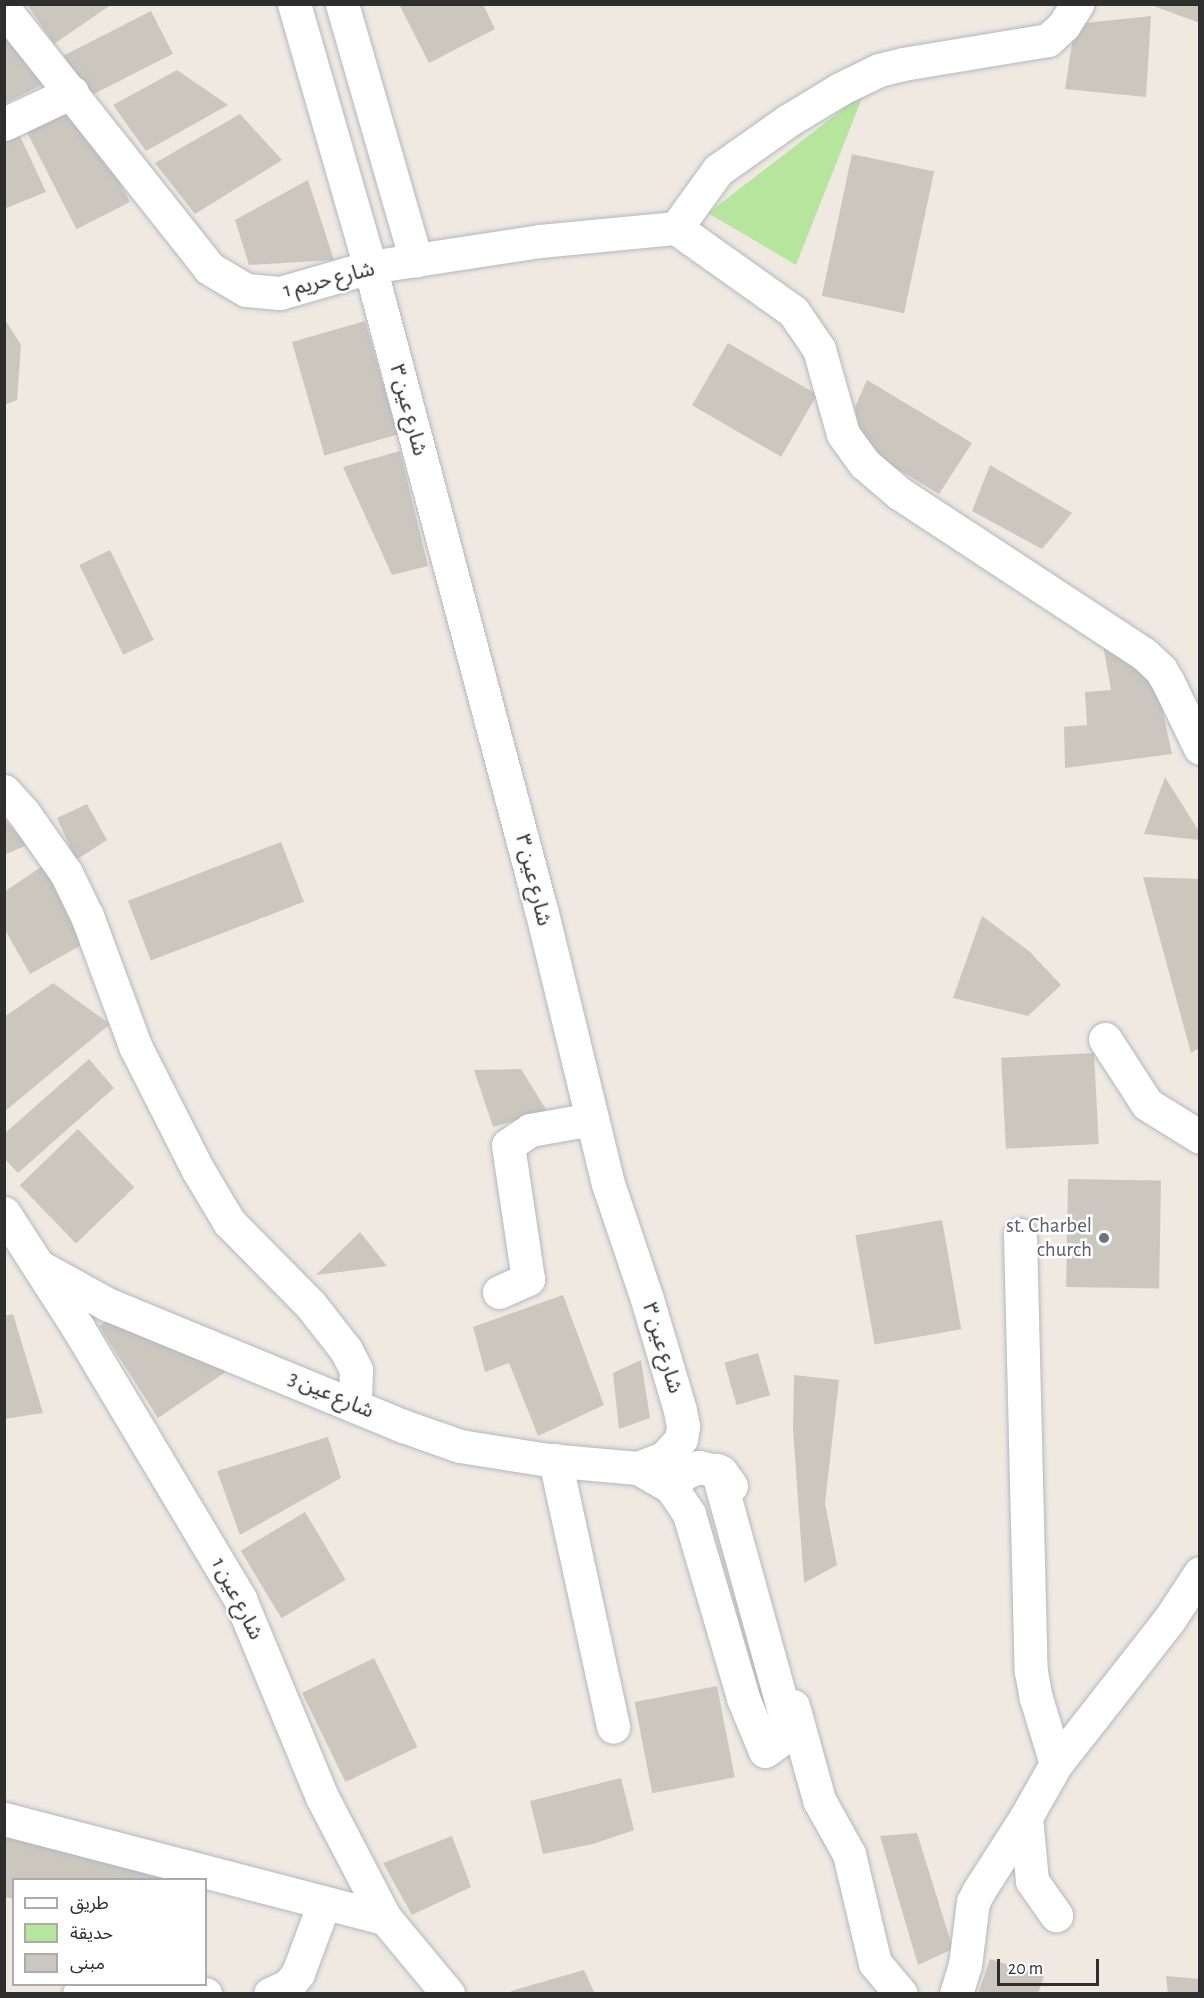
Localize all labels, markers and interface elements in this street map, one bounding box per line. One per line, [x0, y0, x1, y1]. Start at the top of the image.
street label: شارع حريم 1 [281, 256, 377, 304]
street label: شارع عين ٣ [384, 362, 432, 458]
street label: شارع عين ٣ [509, 832, 557, 928]
place label: st. Charbel church [1006, 1213, 1092, 1263]
marker: st. Charbel church [1097, 1231, 1111, 1245]
street label: شارع عين ٣ [636, 1300, 688, 1396]
street label: شارع عين 3 [285, 1366, 377, 1424]
street label: شارع عين 1 [206, 1554, 268, 1644]
legend [12, 1878, 207, 1986]
text: طريق [70, 1895, 109, 1913]
text: حديقة [70, 1925, 113, 1943]
scale bar [1000, 1947, 1102, 1985]
text: مبنى [70, 1955, 105, 1973]
text: 20 m [1008, 1960, 1043, 1978]

